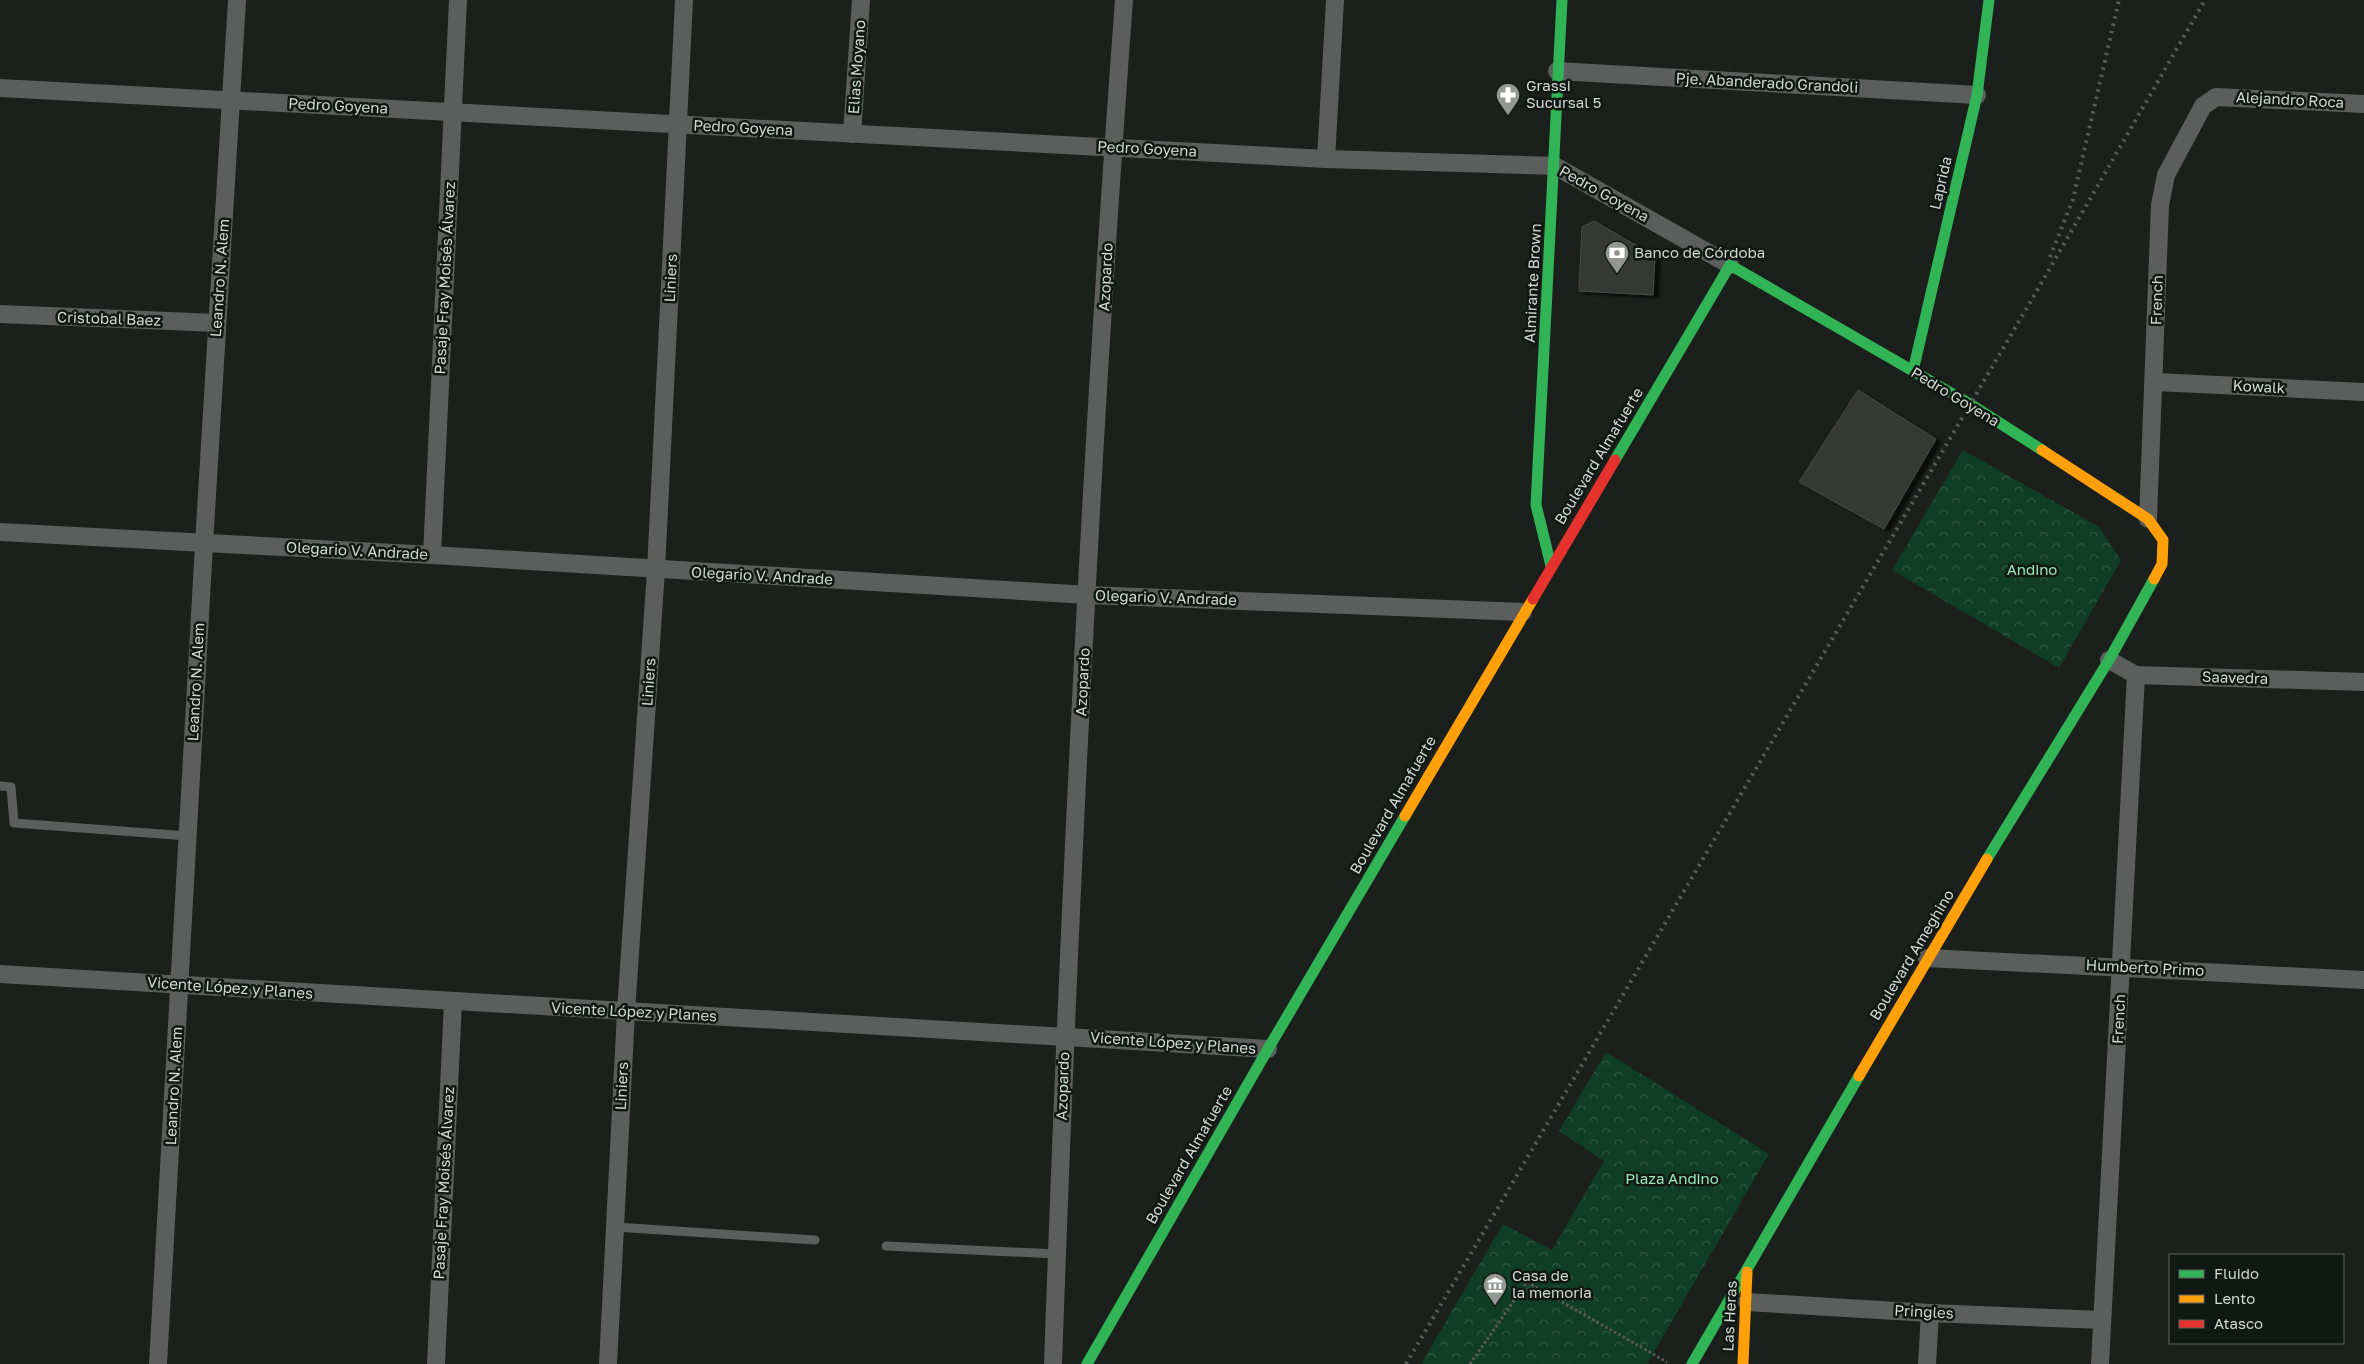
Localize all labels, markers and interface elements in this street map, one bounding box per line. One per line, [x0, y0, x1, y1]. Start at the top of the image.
street label: Elias Moyano [844, 19, 868, 115]
street label: Pje. Abanderado Grandoli [1675, 68, 1859, 96]
place label: Grassi Sucursal 5 [1526, 76, 1601, 111]
pharmacy icon: Grassi Sucursal 5 [1495, 82, 1521, 116]
street label: Alejandro Roca [2236, 87, 2345, 111]
street label: Pedro Goyena [288, 93, 388, 117]
street label: Pedro Goyena [693, 115, 793, 139]
street label: Pedro Goyena [1097, 136, 1197, 160]
street label: Laprida [1925, 154, 1955, 211]
street label: Pedro Goyena [1556, 161, 1653, 225]
street label: Pasaje Fray Moisés Álvarez [430, 181, 458, 375]
street label: Leandro N. Alem [206, 218, 232, 338]
street label: Almirante Brown [1520, 223, 1544, 343]
bank icon: Banco de Córdoba [1604, 240, 1630, 274]
street label: Azopardo [1094, 242, 1116, 312]
place label: Banco de Córdoba [1634, 243, 1765, 261]
street label: Liniers [660, 253, 680, 303]
street label: French [2146, 275, 2166, 325]
street label: Cristobal Baez [57, 307, 162, 329]
street label: Pedro Goyena [1908, 363, 2003, 430]
street label: Kowalk [2232, 376, 2286, 396]
street label: Boulevard Almafuerte [1550, 383, 1646, 527]
street label: Olegario V. Andrade [286, 537, 429, 563]
park label: Andino [2007, 560, 2057, 578]
street label: Olegario V. Andrade [691, 562, 834, 588]
street label: Olegario V. Andrade [1095, 586, 1238, 608]
street label: Leandro N. Alem [183, 622, 207, 742]
street label: Azopardo [1071, 647, 1093, 717]
street label: Liniers [637, 657, 659, 707]
street label: Saavedra [2202, 667, 2269, 687]
street label: Boulevard Almafuerte [1345, 732, 1439, 877]
street label: Boulevard Ameghino [1865, 886, 1957, 1023]
street label: Humberto Primo [2085, 955, 2205, 979]
street label: Vicente López y Planes [146, 972, 314, 1002]
street label: French [2108, 994, 2128, 1044]
street label: Vicente López y Planes [551, 998, 718, 1024]
street label: Leandro N. Alem [161, 1026, 185, 1146]
street label: Vicente López y Planes [1089, 1027, 1257, 1057]
street label: Azopardo [1052, 1051, 1072, 1121]
street label: Liniers [611, 1061, 631, 1111]
street label: Boulevard Almafuerte [1141, 1082, 1235, 1227]
street label: Pasaje Fray Moisés Álvarez [429, 1086, 457, 1280]
park label: Plaza Andino [1625, 1169, 1719, 1187]
legend [2169, 1254, 2344, 1344]
text: Fluido [2214, 1264, 2259, 1282]
place label: Casa de la memoria [1512, 1266, 1592, 1301]
museum icon: Casa de la memoria [1482, 1272, 1508, 1306]
street label: Las Heras [1718, 1280, 1740, 1352]
text: Lento [2214, 1289, 2255, 1307]
street label: Pringles [1894, 1300, 1954, 1322]
text: Atasco [2214, 1314, 2263, 1332]

